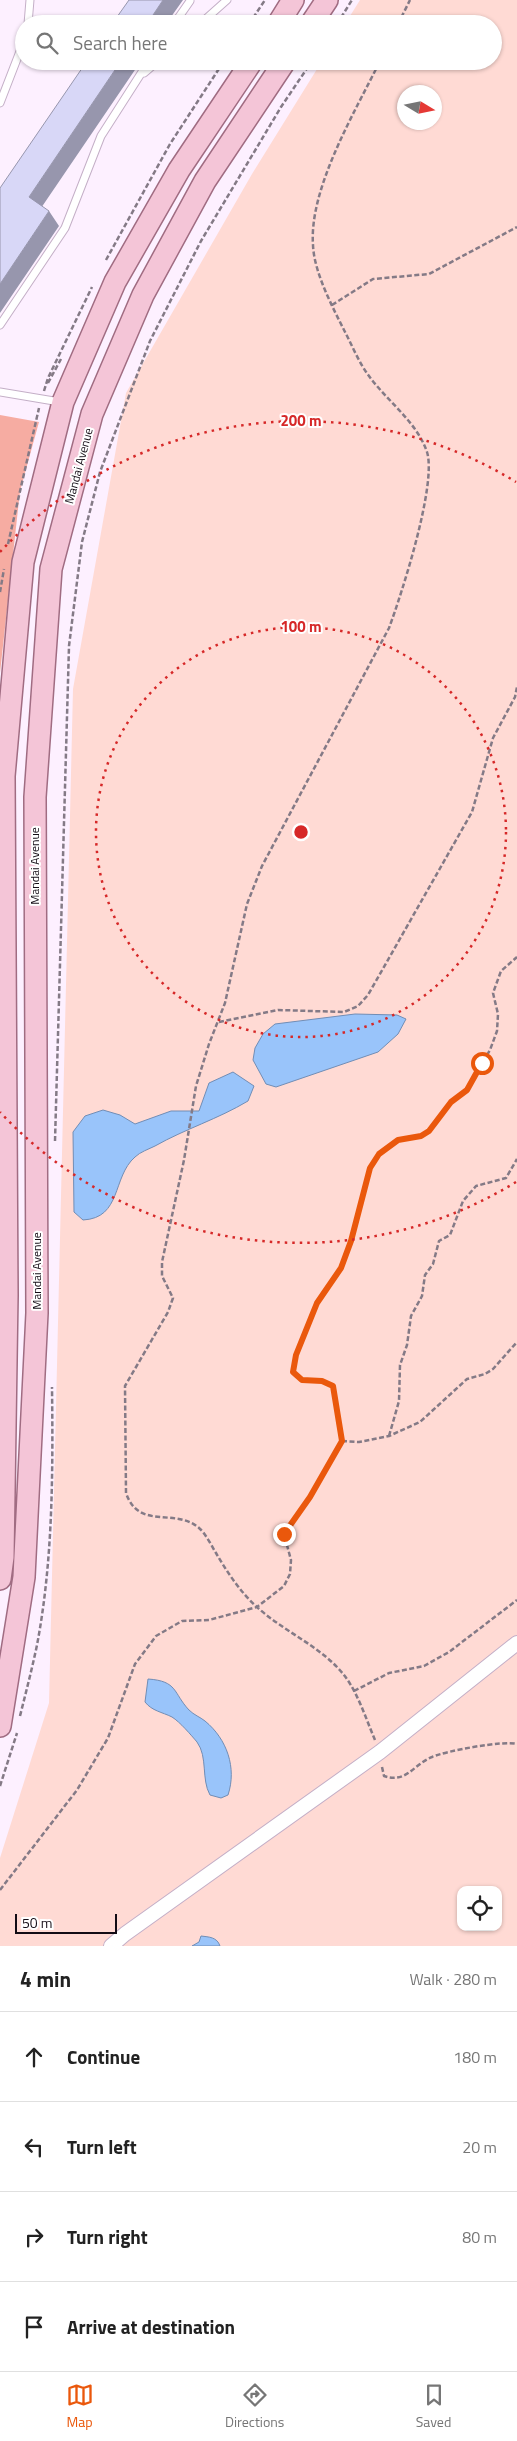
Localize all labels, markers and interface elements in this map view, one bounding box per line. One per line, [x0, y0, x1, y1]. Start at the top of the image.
search box [15, 15, 502, 70]
text: Search here [73, 28, 167, 57]
icon: search [33, 29, 61, 57]
north arrow [397, 85, 442, 130]
text: 200 m [280, 409, 322, 432]
street label: Mandai Avenue [59, 426, 98, 506]
text: 100 m [280, 615, 322, 638]
centre of rings [292, 823, 310, 841]
street label: Mandai Avenue [25, 827, 44, 905]
route start [471, 1052, 494, 1075]
street label: Mandai Avenue [27, 1232, 46, 1310]
route end [273, 1523, 296, 1546]
map controls [457, 1886, 502, 1931]
button: locate [457, 1886, 502, 1931]
scale bar [15, 1911, 118, 1934]
text: 50 m [22, 1912, 52, 1933]
text: 4 min [20, 1963, 71, 1995]
text: Walk · 280 m [409, 1967, 497, 1991]
text: Continue [67, 2042, 140, 2071]
icon: ahead [20, 2043, 48, 2071]
text: 180 m [453, 2045, 497, 2069]
text: Turn left [67, 2132, 137, 2161]
icon: left [20, 2133, 48, 2161]
text: 20 m [462, 2135, 497, 2159]
text: Turn right [67, 2222, 148, 2251]
icon: right [20, 2223, 48, 2251]
text: 80 m [462, 2225, 497, 2249]
text: Arrive at destination [67, 2312, 235, 2341]
icon: arrive [20, 2313, 48, 2341]
tab: Map [66, 2381, 94, 2432]
tab: Directions [225, 2381, 284, 2432]
tab: Saved [416, 2381, 451, 2432]

